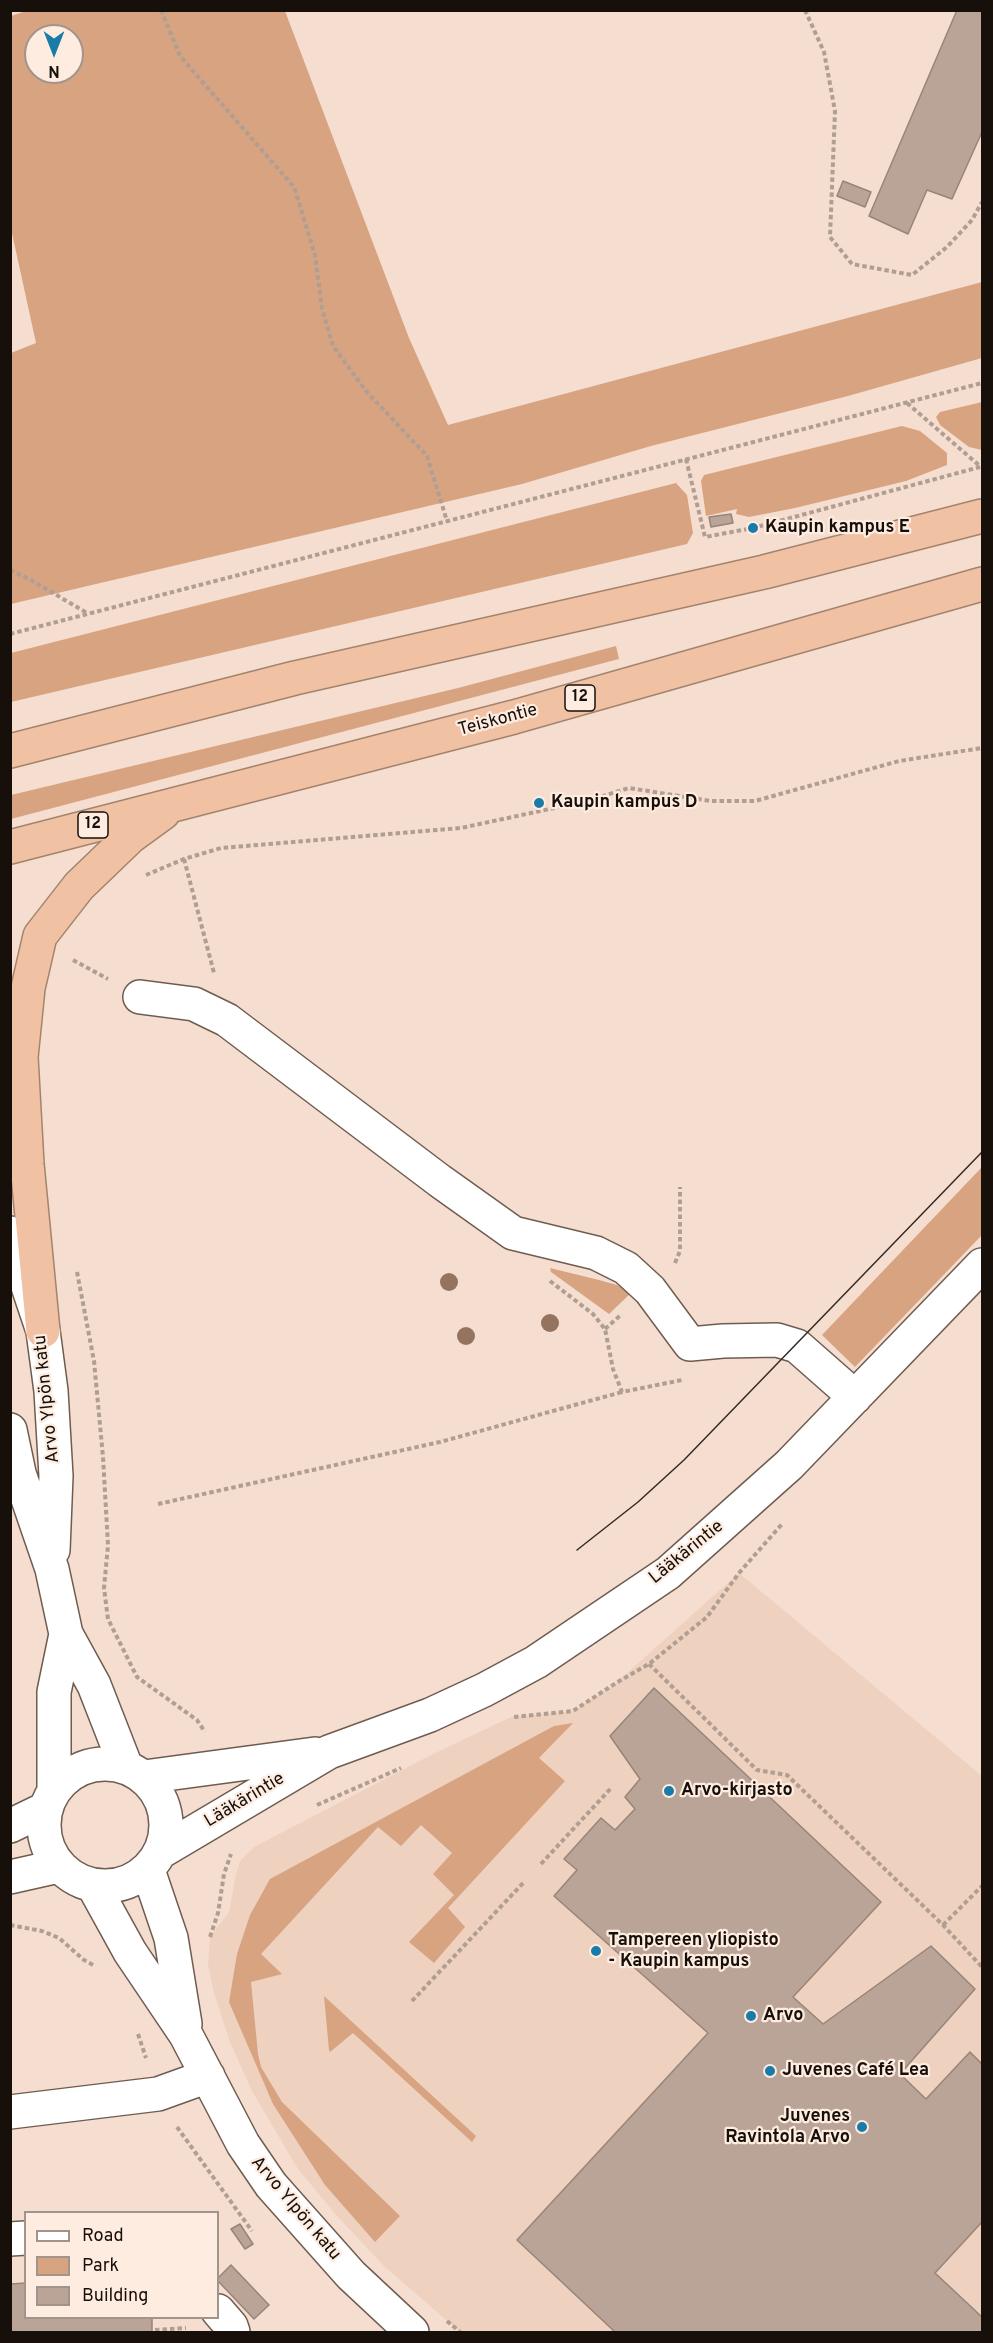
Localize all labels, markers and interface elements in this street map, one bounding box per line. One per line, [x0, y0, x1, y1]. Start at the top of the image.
north arrow [24, 24, 84, 84]
text: N [48, 60, 60, 80]
place label: Kaupin kampus E [765, 517, 910, 539]
marker: Kaupin kampus E [746, 521, 760, 535]
road number: 12 [565, 685, 595, 711]
street label: Teiskontie [456, 700, 540, 742]
place label: Kaupin kampus D [551, 792, 698, 814]
marker: Kaupin kampus D [532, 796, 546, 810]
road number: 12 [78, 812, 108, 838]
street label: Arvo Ylpön katu [31, 1334, 65, 1464]
street label: Lääkärintie [645, 1516, 729, 1590]
street label: Lääkärintie [201, 1769, 289, 1833]
place label: Arvo-kirjasto [681, 1780, 793, 1802]
marker: Arvo-kirjasto [662, 1784, 676, 1798]
place label: Tampereen yliopisto - Kaupin kampus [608, 1930, 779, 1972]
marker: Tampereen yliopisto - Kaupin kampus [589, 1944, 603, 1958]
place label: Arvo [763, 2005, 804, 2027]
marker: Arvo [744, 2009, 758, 2023]
place label: Juvenes Café Lea [782, 2060, 929, 2082]
marker: Juvenes Café Lea [763, 2064, 777, 2078]
place label: Juvenes Ravintola Arvo [725, 2106, 850, 2148]
marker: Juvenes Ravintola Arvo [855, 2120, 869, 2134]
street label: Arvo Ylpön katu [245, 2153, 345, 2265]
legend [24, 2211, 219, 2319]
text: Road [82, 2225, 124, 2248]
text: Park [82, 2255, 119, 2278]
text: Building [82, 2285, 148, 2308]

